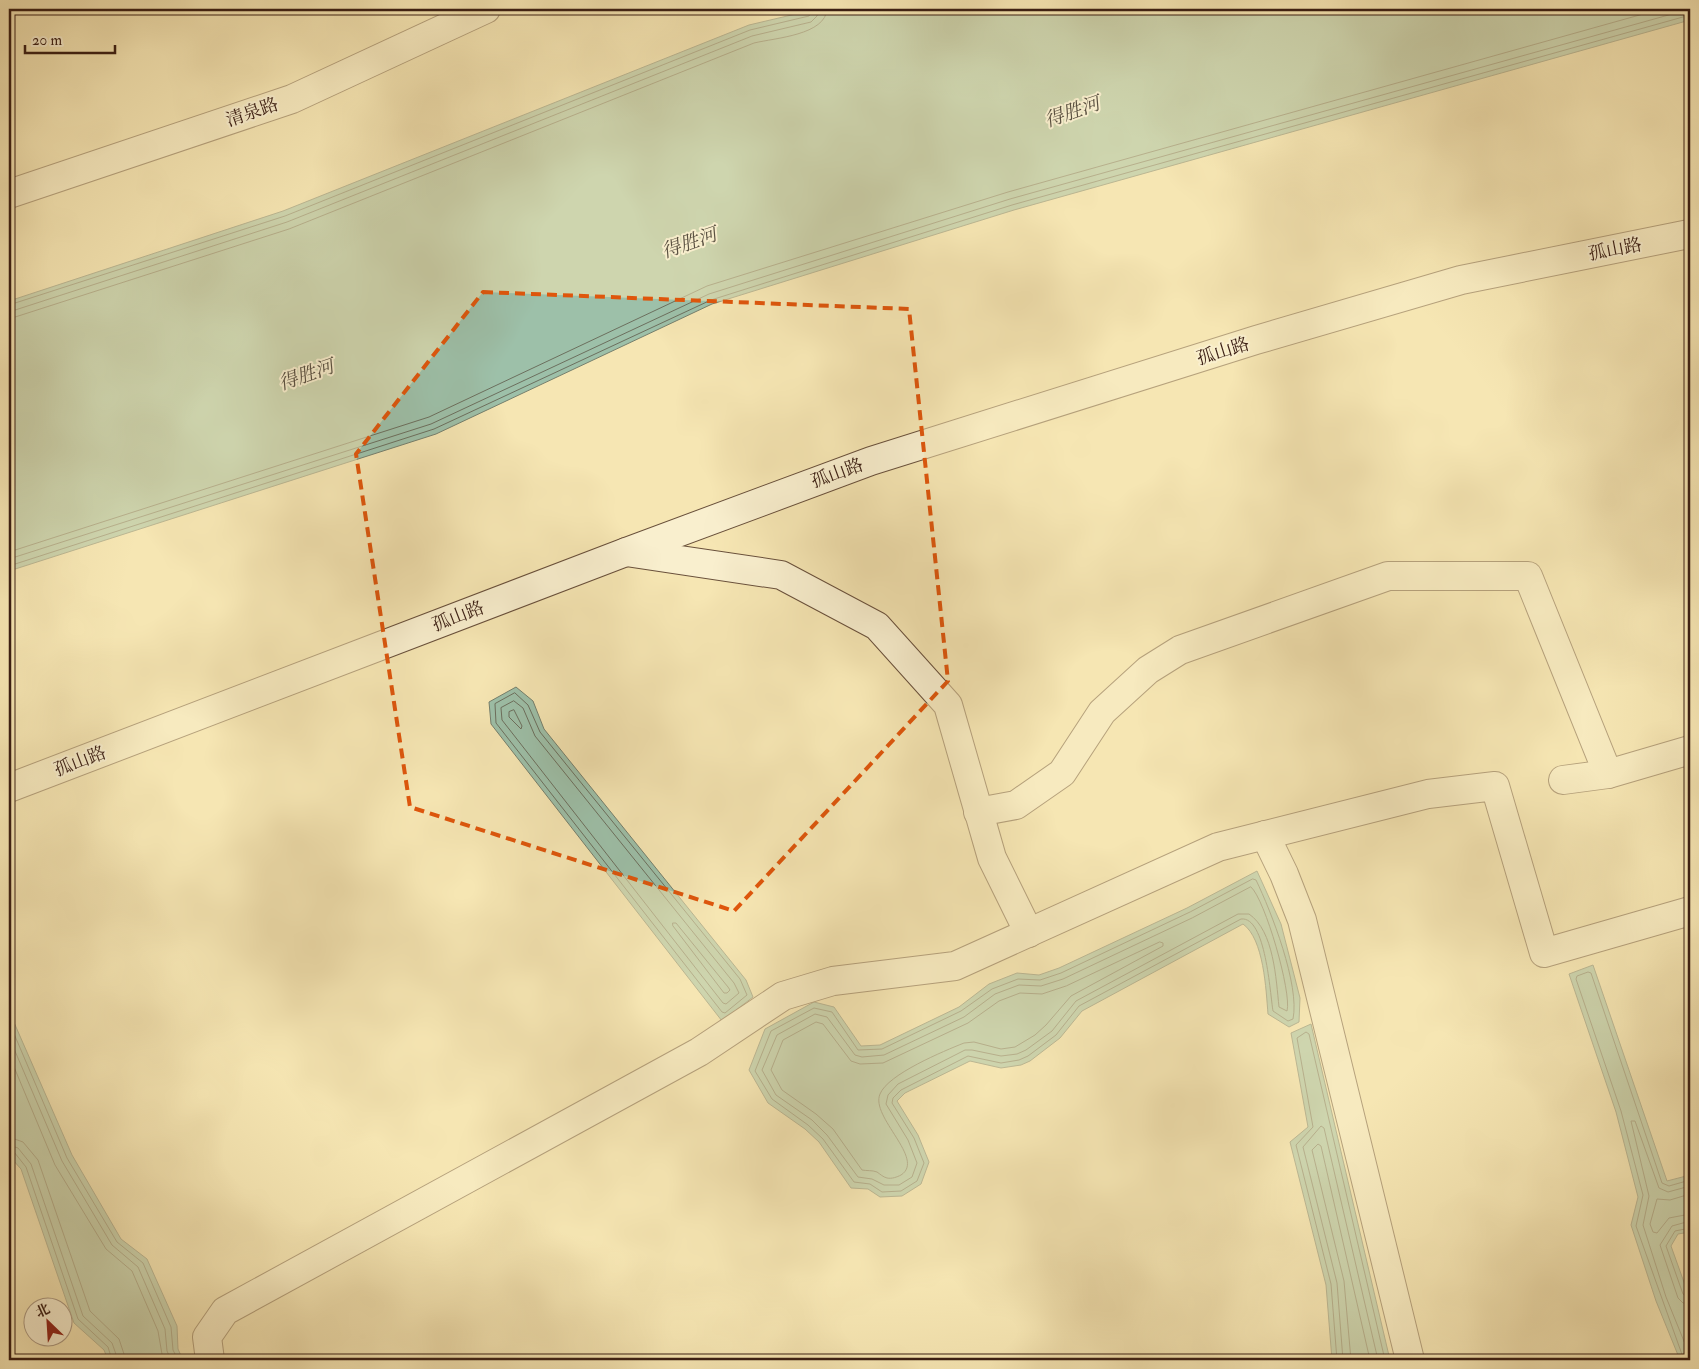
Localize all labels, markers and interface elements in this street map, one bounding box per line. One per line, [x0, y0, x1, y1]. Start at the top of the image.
scale bar [25, 22, 115, 54]
text: 20 m [32, 31, 62, 50]
water label: 得胜河 [1041, 90, 1106, 133]
street label: 清泉路 [223, 93, 281, 132]
water label: 得胜河 [658, 221, 723, 264]
street label: 孤山路 [1586, 233, 1644, 266]
street label: 孤山路 [1194, 333, 1252, 370]
water label: 得胜河 [275, 353, 340, 396]
street label: 孤山路 [808, 453, 866, 494]
street label: 孤山路 [429, 596, 488, 637]
street label: 孤山路 [51, 741, 110, 782]
north arrow [22, 1296, 72, 1346]
text: 北 [33, 1300, 53, 1321]

